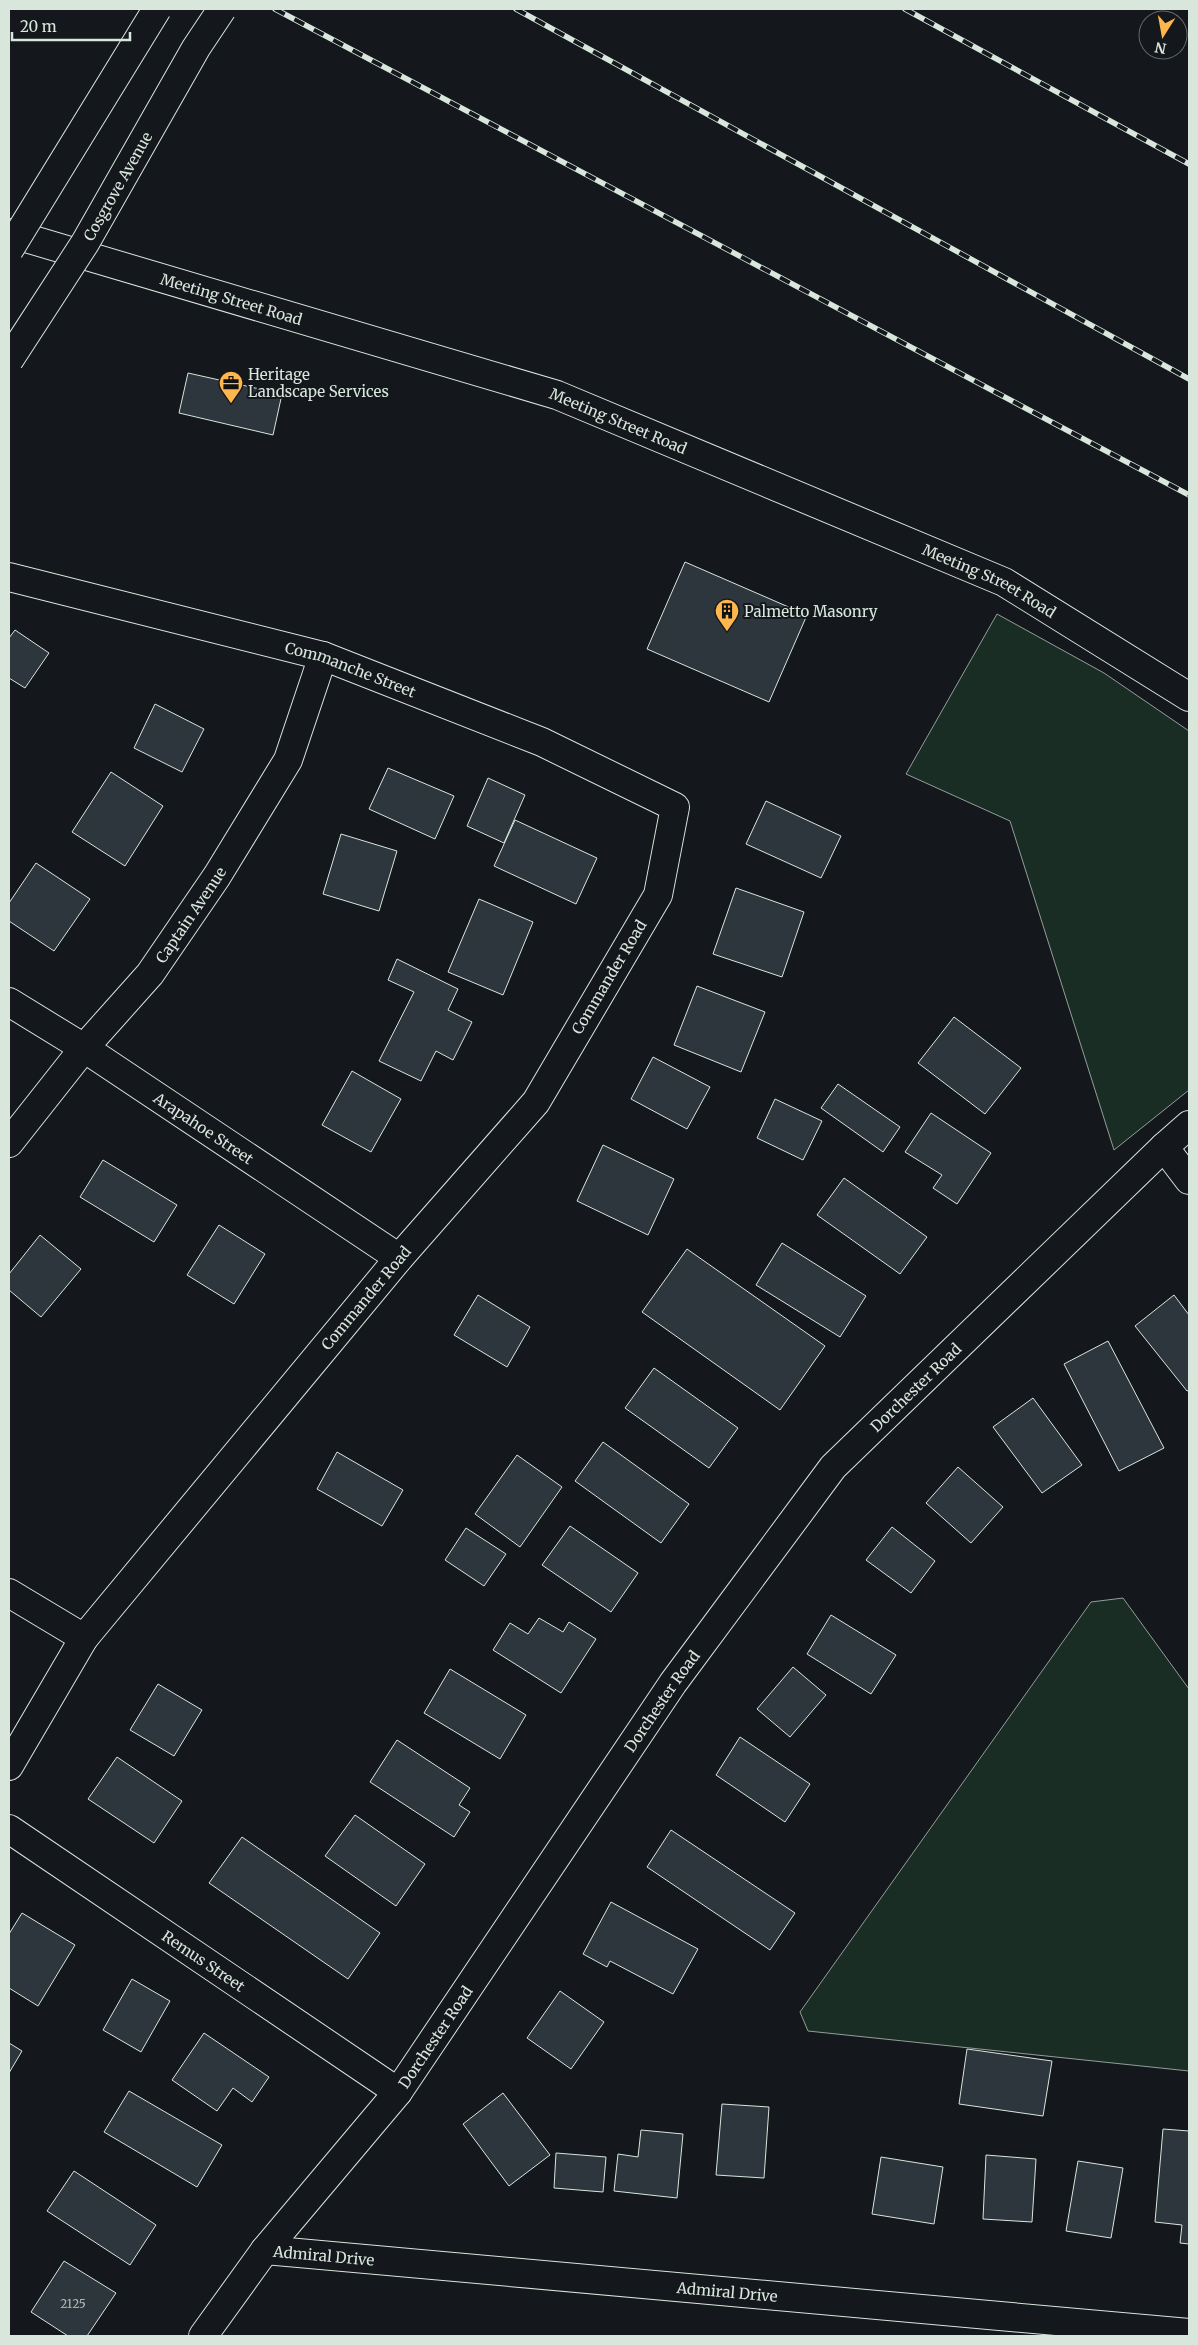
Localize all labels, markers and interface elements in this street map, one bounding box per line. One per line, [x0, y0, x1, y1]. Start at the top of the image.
scale bar [12, 10, 130, 42]
north arrow [1138, 10, 1188, 60]
text: 20 m [20, 17, 57, 36]
text: N [1153, 38, 1168, 58]
street label: Cosgrove Avenue [79, 128, 156, 244]
street label: Meeting Street Road [158, 269, 305, 329]
place label: Heritage Landscape Services [248, 365, 389, 401]
office icon: Heritage Landscape Services [218, 370, 244, 404]
street label: Meeting Street Road [547, 384, 690, 458]
street label: Meeting Street Road [920, 539, 1060, 621]
building icon: Palmetto Masonry [714, 598, 740, 632]
place label: Palmetto Masonry [744, 602, 878, 621]
street label: Commanche Street [283, 637, 419, 701]
street label: Captain Avenue [151, 863, 230, 966]
street label: Commander Road [567, 916, 651, 1038]
street label: Arapahoe Street [149, 1087, 257, 1168]
street label: Commander Road [317, 1242, 415, 1354]
street label: Dorchester Road [866, 1339, 965, 1436]
street label: Dorchester Road [620, 1647, 703, 1756]
street label: Remus Street [159, 1926, 249, 1995]
street label: Dorchester Road [394, 1982, 476, 2092]
street label: Admiral Drive [271, 2241, 375, 2269]
street label: Admiral Drive [675, 2277, 779, 2306]
house number: 2125 [60, 2296, 86, 2311]

